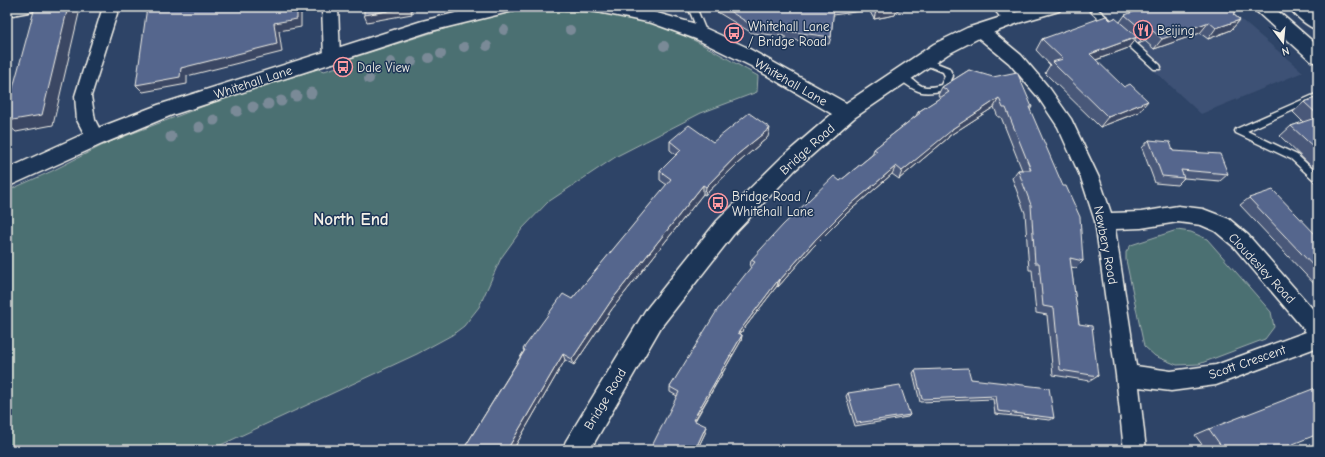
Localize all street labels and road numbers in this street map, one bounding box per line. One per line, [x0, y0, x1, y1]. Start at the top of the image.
street label: Whitehall Lane [752, 55, 830, 109]
street label: Whitehall Lane [212, 62, 295, 102]
street label: Bridge Road [776, 120, 838, 178]
street label: Newbery Road [1091, 204, 1121, 286]
street label: Cloudesley Road [1226, 230, 1298, 306]
street label: Scott Crescent [1207, 341, 1289, 382]
street label: Bridge Road [581, 366, 629, 432]

